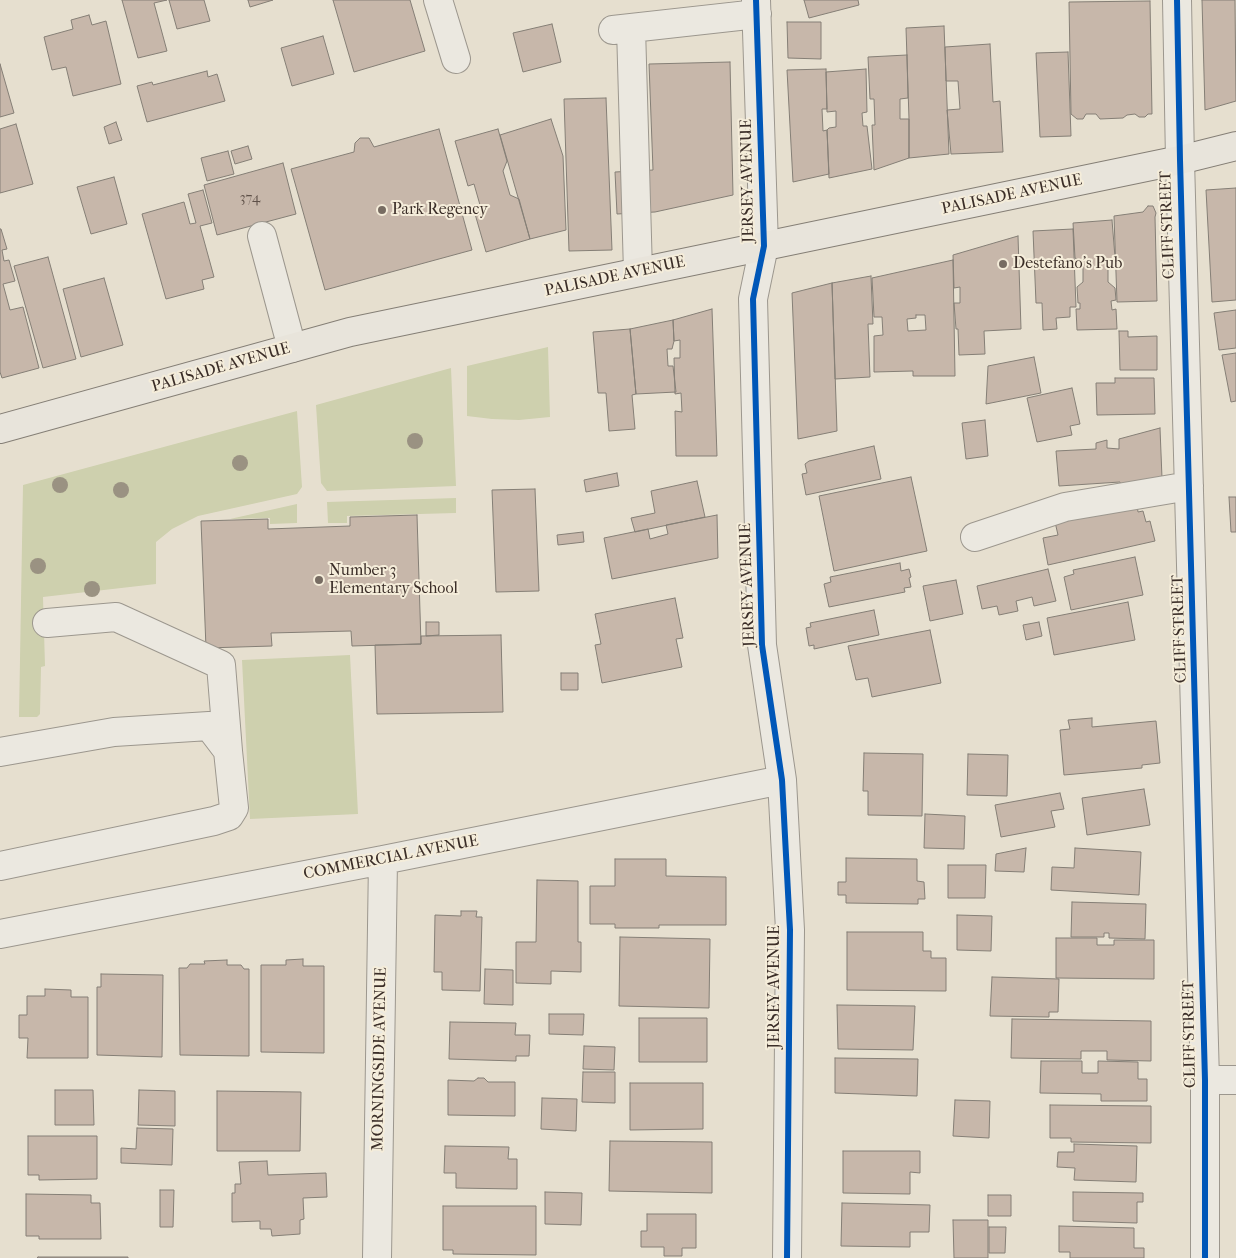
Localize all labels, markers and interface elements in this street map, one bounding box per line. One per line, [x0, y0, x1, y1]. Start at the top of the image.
street label: JERSEY AVENUE [737, 119, 759, 243]
street label: PALISADE AVENUE [940, 171, 1084, 219]
street label: CLIFF STREET [1157, 171, 1179, 279]
house number: 374 [240, 191, 260, 207]
place label: Park Regency [392, 200, 488, 220]
marker: Park Regency [376, 204, 388, 216]
street label: PALISADE AVENUE [543, 253, 687, 301]
place label: Destefano's Pub [1013, 254, 1122, 274]
marker: Destefano's Pub [997, 258, 1009, 270]
street label: PALISADE AVENUE [150, 339, 292, 397]
street label: JERSEY AVENUE [736, 523, 760, 647]
place label: Number 3 Elementary School [329, 561, 458, 599]
marker: Number 3 Elementary School [313, 574, 325, 586]
street label: CLIFF STREET [1169, 575, 1191, 683]
street label: COMMERCIAL AVENUE [302, 832, 480, 884]
street label: JERSEY AVENUE [765, 925, 785, 1049]
street label: MORNINGSIDE AVENUE [369, 967, 391, 1151]
street label: CLIFF STREET [1179, 980, 1201, 1088]

